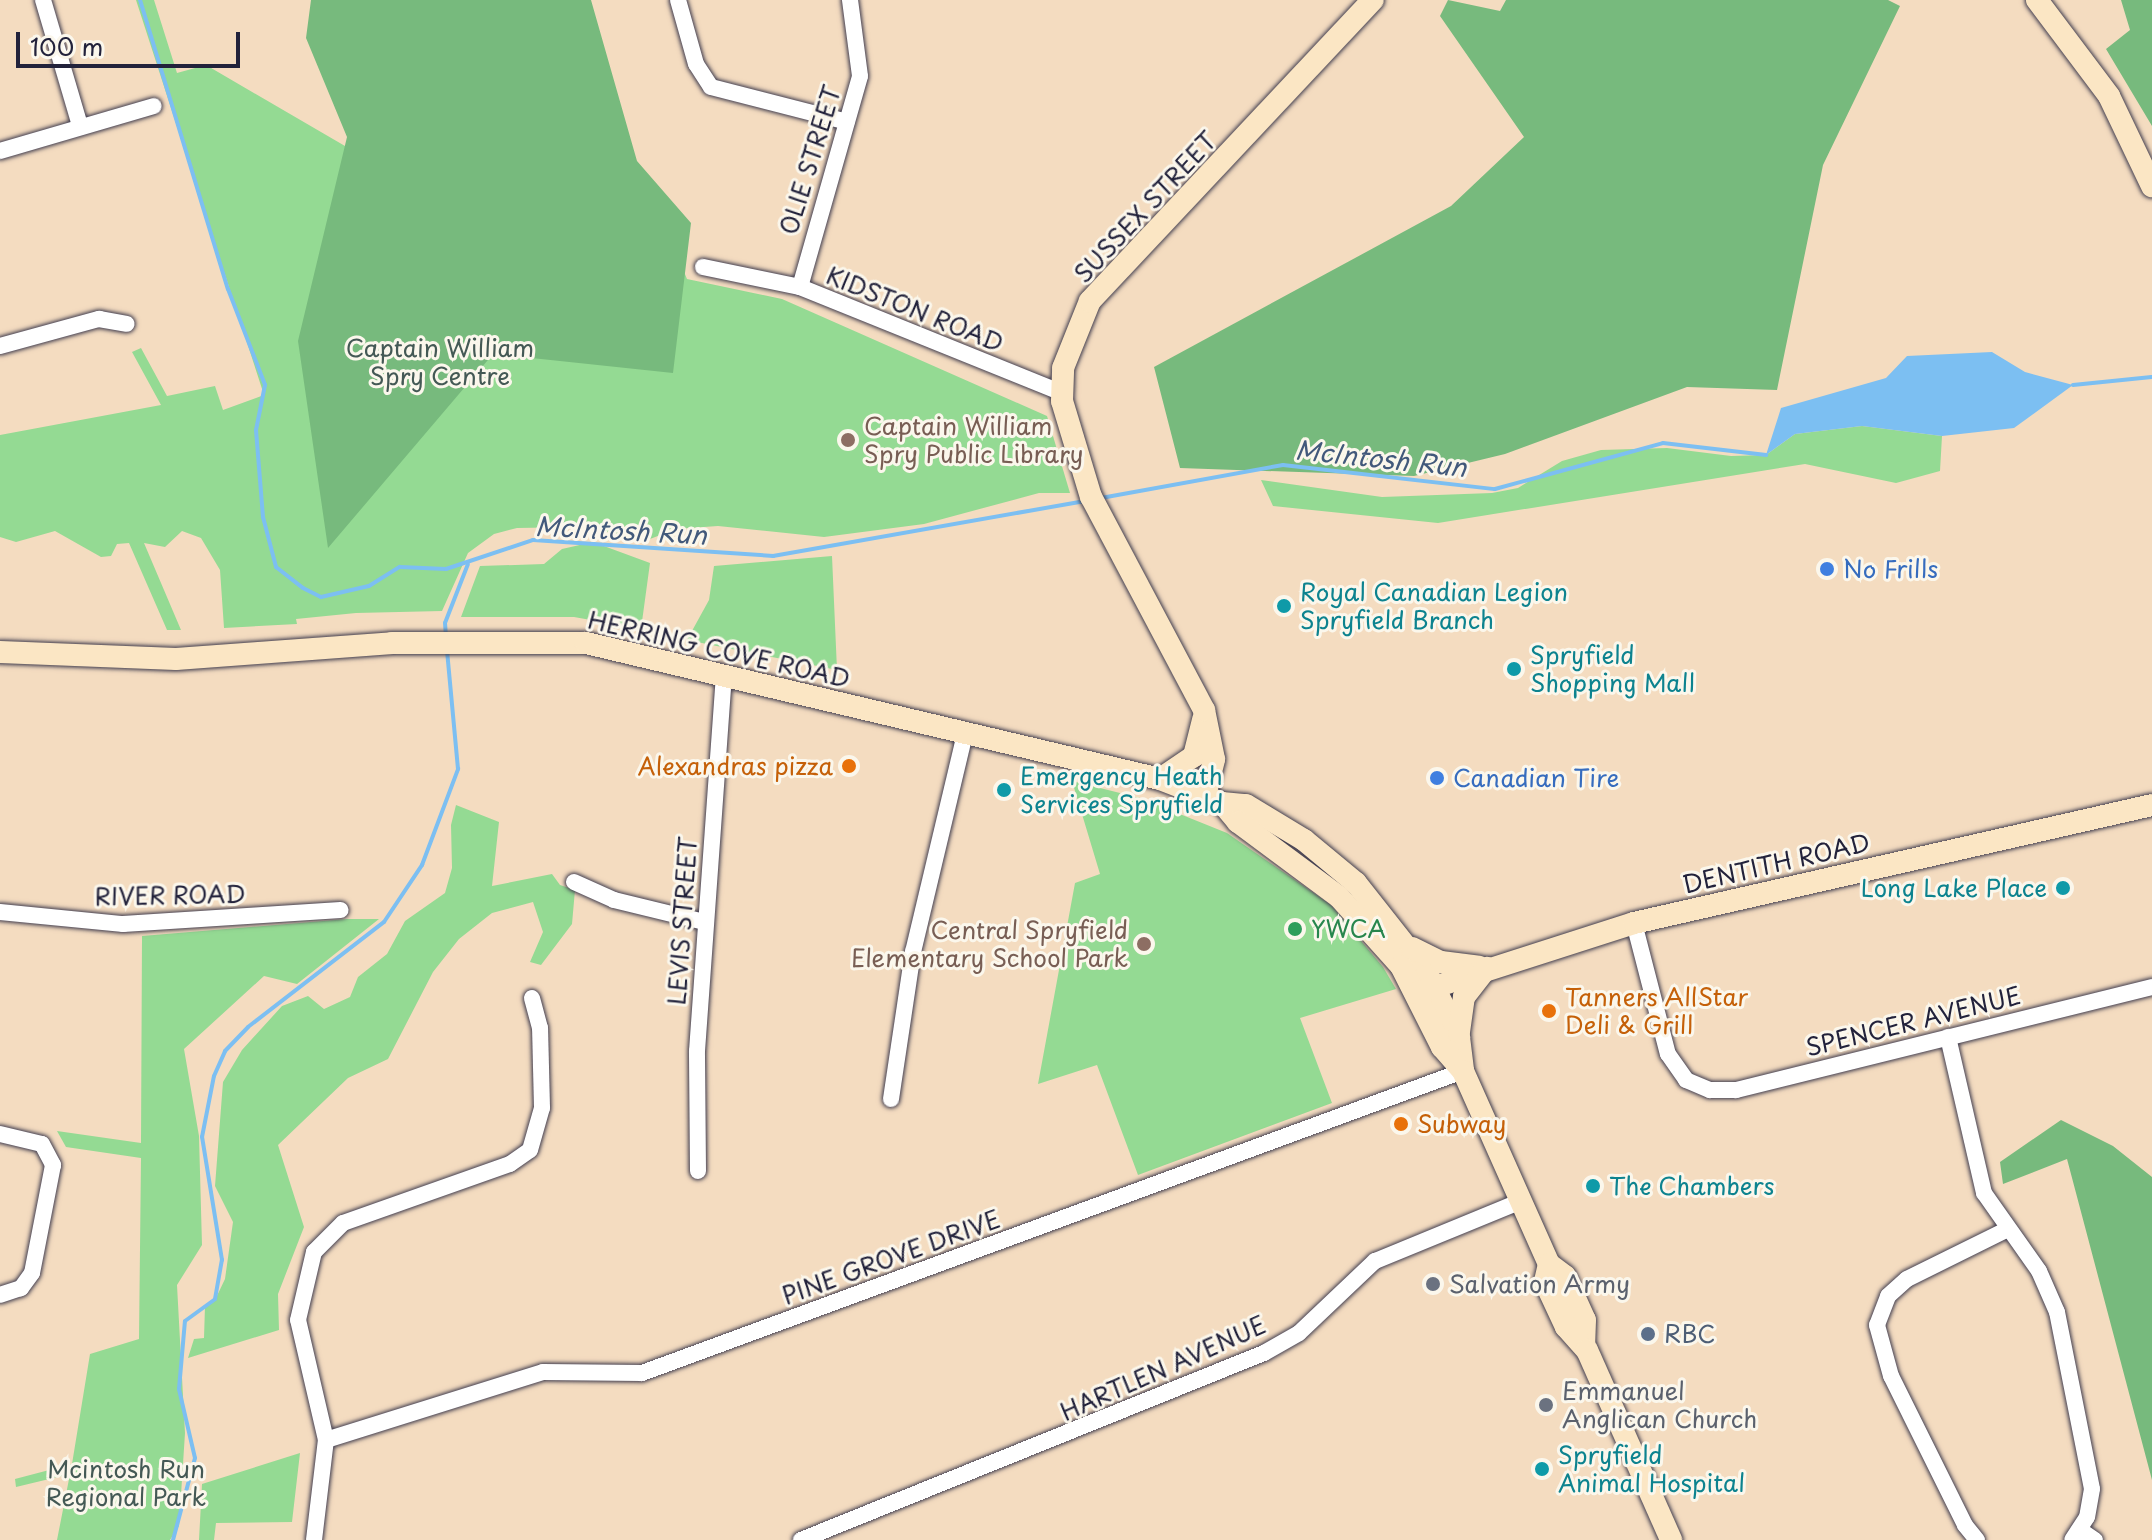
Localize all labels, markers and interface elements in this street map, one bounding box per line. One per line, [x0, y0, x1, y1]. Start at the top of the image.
scale bar [20, 16, 244, 66]
text: 100 m [30, 28, 103, 64]
street label: OLIE STREET [773, 80, 847, 240]
street label: SUSSEX STREET [1067, 125, 1223, 289]
street label: KIDSTON ROAD [822, 260, 1008, 358]
park label: Captain William Spry Centre [346, 334, 534, 390]
place label: Captain William Spry Public Library [864, 412, 1084, 468]
marker: Captain William Spry Public Library [839, 431, 857, 449]
water label: McIntosh Run [1294, 433, 1468, 483]
water label: McIntosh Run [534, 510, 708, 550]
place label: No Frills [1843, 555, 1937, 583]
marker: No Frills [1818, 560, 1836, 578]
place label: Royal Canadian Legion Spryfield Branch [1300, 578, 1566, 634]
marker: Royal Canadian Legion Spryfield Branch [1275, 597, 1293, 615]
street label: HERRING COVE ROAD [584, 605, 854, 693]
place label: Spryfield Shopping Mall [1530, 641, 1695, 697]
marker: Spryfield Shopping Mall [1505, 660, 1523, 678]
place label: Alexandras pizza [637, 752, 833, 780]
marker: Alexandras pizza [840, 757, 858, 775]
place label: Emergency Heath Services Spryfield [1020, 762, 1224, 818]
place label: Canadian Tire [1453, 764, 1618, 792]
marker: Canadian Tire [1428, 769, 1446, 787]
marker: Emergency Heath Services Spryfield [995, 781, 1013, 799]
street label: DENTITH ROAD [1679, 827, 1873, 899]
street label: LEVIS STREET [662, 835, 702, 1007]
place label: Long Lake Place [1861, 874, 2047, 902]
street label: RIVER ROAD [94, 879, 246, 911]
marker: Long Lake Place [2054, 879, 2072, 897]
place label: YWCA [1311, 915, 1386, 943]
place label: Central Spryfield Elementary School Park [850, 916, 1128, 972]
marker: YWCA [1286, 920, 1304, 938]
marker: Central Spryfield Elementary School Park [1135, 935, 1153, 953]
street label: SPENCER AVENUE [1802, 980, 2024, 1062]
place label: Tanners AllStar Deli & Grill [1565, 983, 1748, 1039]
marker: Tanners AllStar Deli & Grill [1540, 1002, 1558, 1020]
place label: Subway [1417, 1110, 1506, 1138]
marker: Subway [1392, 1115, 1410, 1133]
place label: The Chambers [1609, 1172, 1776, 1200]
marker: The Chambers [1584, 1177, 1602, 1195]
street label: PINE GROVE DRIVE [778, 1204, 1004, 1310]
place label: Salvation Army [1449, 1270, 1631, 1298]
marker: Salvation Army [1424, 1275, 1442, 1293]
street label: HARTLEN AVENUE [1055, 1309, 1271, 1427]
place label: RBC [1664, 1320, 1716, 1348]
marker: RBC [1639, 1325, 1657, 1343]
place label: Emmanuel Anglican Church [1562, 1377, 1756, 1433]
marker: Emmanuel Anglican Church [1537, 1396, 1555, 1414]
place label: Spryfield Animal Hospital [1558, 1441, 1746, 1497]
park label: Mcintosh Run Regional Park [46, 1455, 206, 1511]
marker: Spryfield Animal Hospital [1533, 1460, 1551, 1478]

